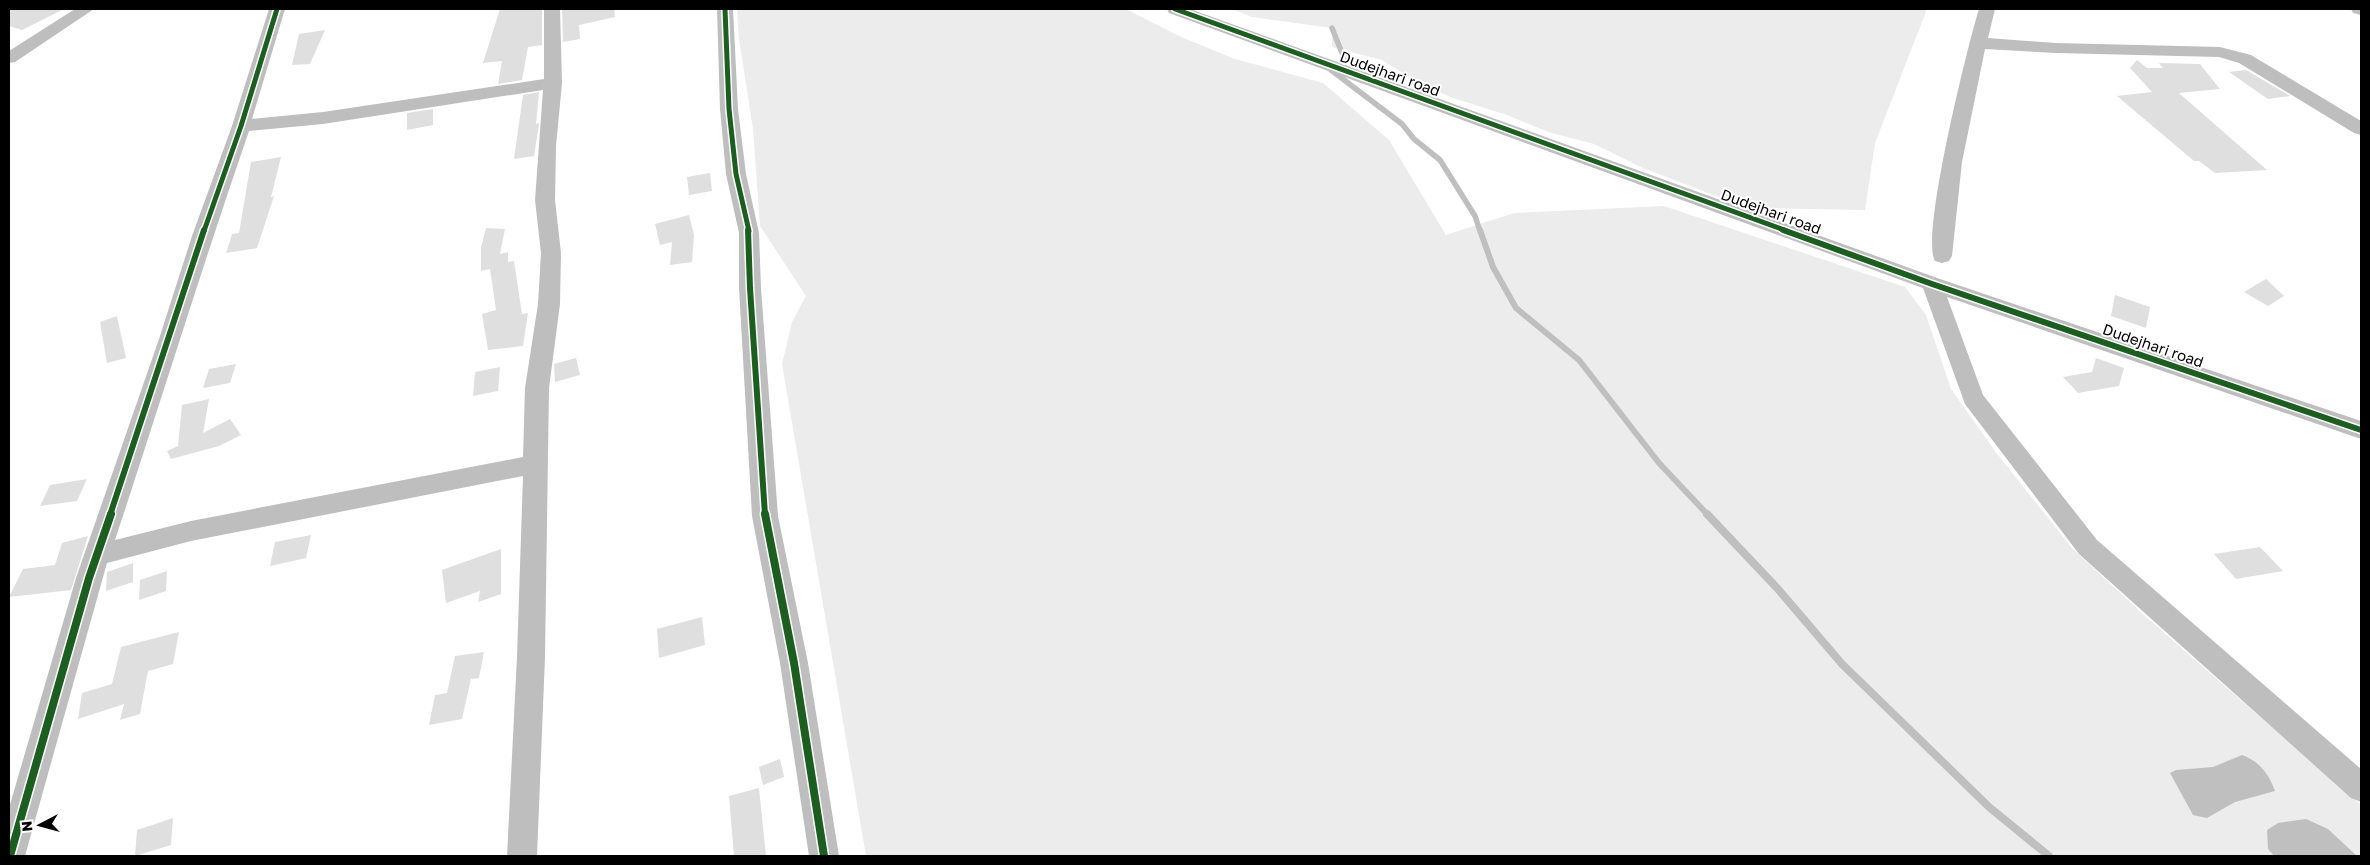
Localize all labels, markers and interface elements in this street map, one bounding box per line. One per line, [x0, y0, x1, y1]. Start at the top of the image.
street label: Dudejhari road [1338, 47, 1443, 100]
street label: Dudejhari road [1719, 185, 1824, 238]
street label: Dudejhari road [2101, 319, 2206, 371]
north arrow [15, 800, 65, 850]
text: N [18, 820, 36, 833]

